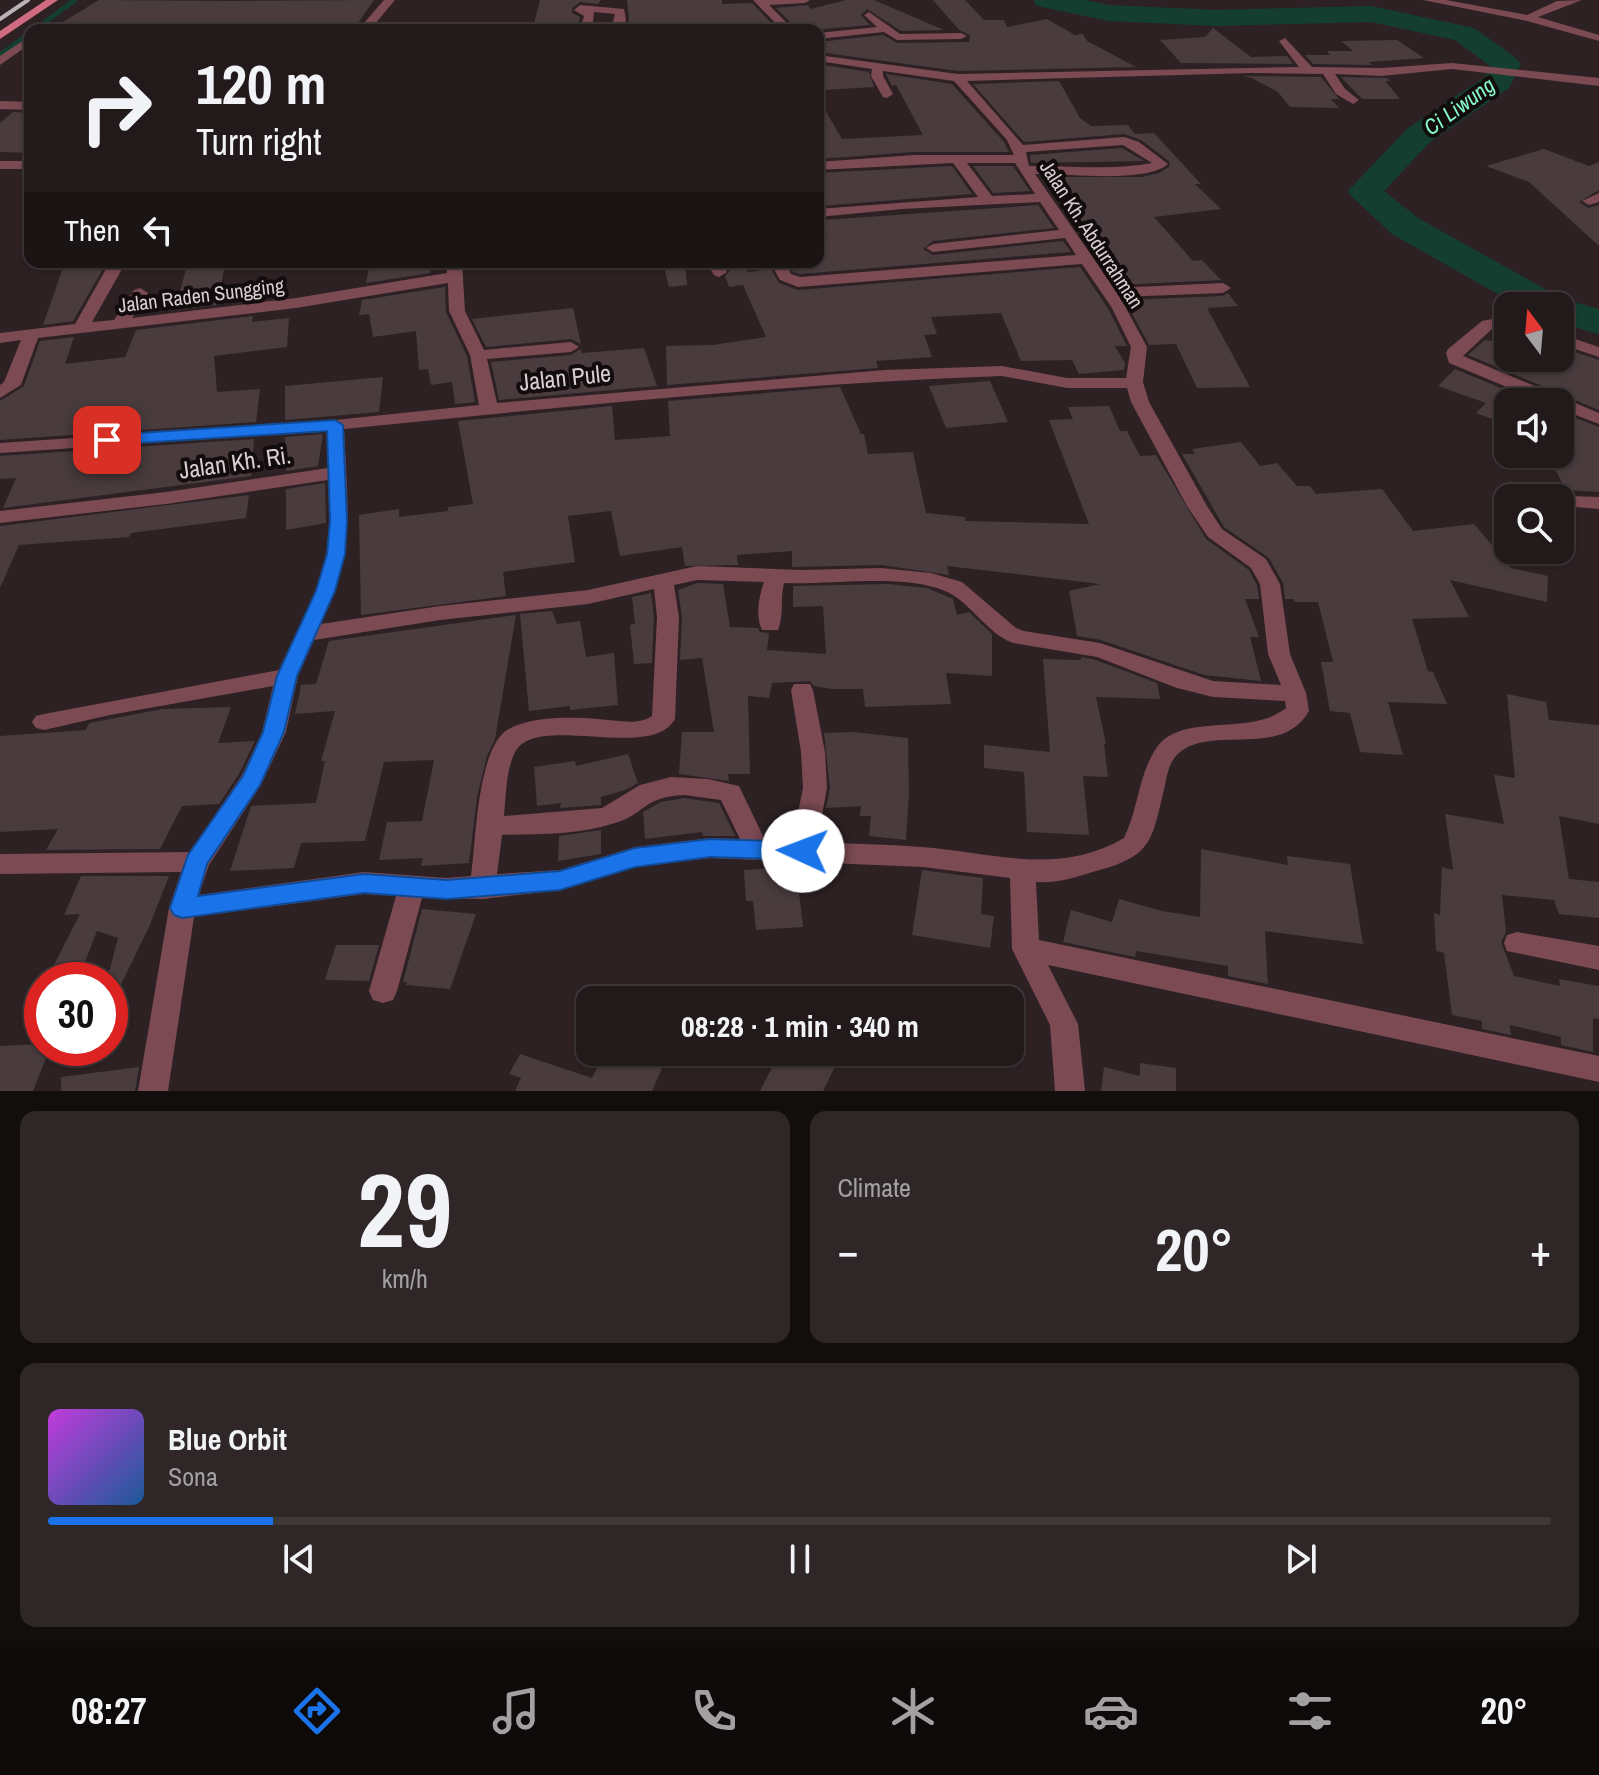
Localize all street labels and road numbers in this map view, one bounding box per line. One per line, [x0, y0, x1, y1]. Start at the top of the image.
street label: Jalan Kh. Abdurrahman [1034, 155, 1150, 313]
street label: Jalan Raden Sungging [117, 271, 285, 319]
street label: Jalan Pule [518, 356, 612, 398]
street label: Jalan Kh. Ri. [177, 438, 293, 486]

